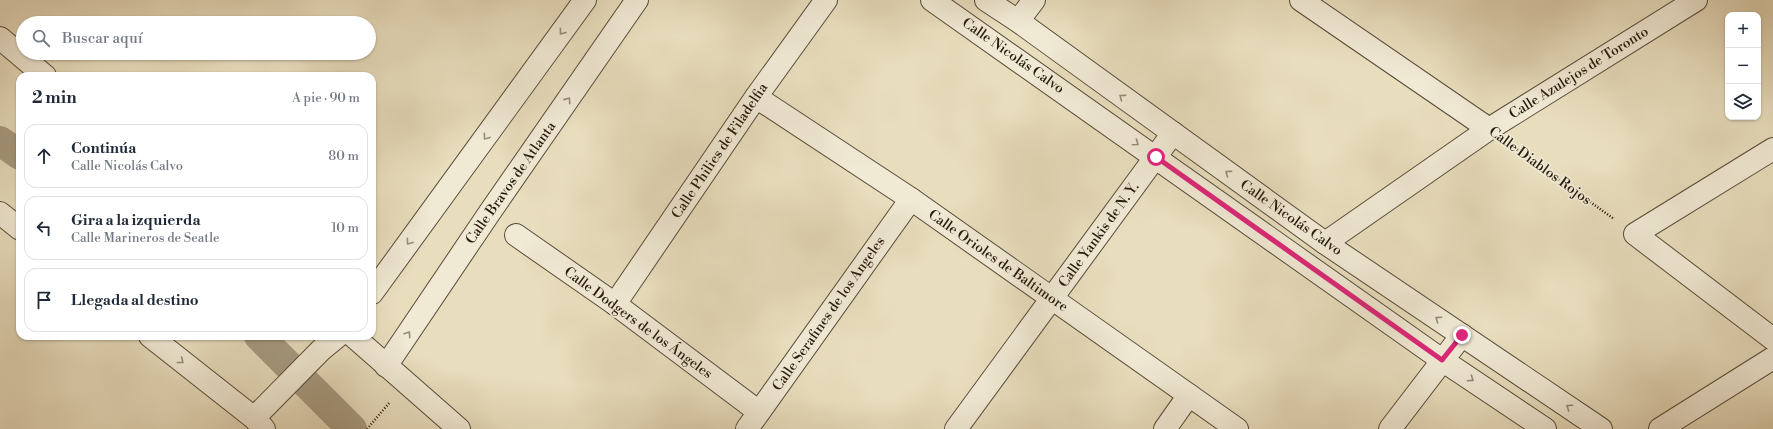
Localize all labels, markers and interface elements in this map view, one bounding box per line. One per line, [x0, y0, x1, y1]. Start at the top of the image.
map controls [1725, 12, 1761, 120]
button: + [1725, 12, 1761, 48]
street label: Calle Nicolás Calvo [958, 14, 1068, 98]
search box [16, 16, 376, 60]
street label: Calle Azulejos de Toronto [1506, 23, 1652, 123]
icon: search [30, 27, 52, 49]
one-way arrow [560, 27, 567, 34]
text: Buscar aquí [62, 29, 143, 48]
button: − [1725, 48, 1761, 84]
street label: Calle Philies de Filadelfia [668, 79, 773, 222]
button: layers [1725, 84, 1761, 120]
text: 2 min [32, 87, 77, 109]
text: A pie · 90 m [292, 90, 360, 106]
one-way arrow [1120, 94, 1127, 101]
one-way arrow [563, 97, 570, 104]
street label: Calle Bravos de Atlanta [462, 117, 561, 248]
street label: Calle Diablos Rojos [1485, 123, 1595, 209]
one-way arrow [484, 132, 491, 139]
one-way arrow [1132, 138, 1139, 146]
text: Continúa [71, 139, 136, 158]
icon: ahead [33, 145, 55, 167]
text: 80 m [328, 148, 359, 164]
route start [1147, 148, 1165, 166]
text: Calle Nicolás Calvo [71, 158, 183, 174]
one-way arrow [1225, 171, 1232, 178]
street label: Calle Nicolás Calvo [1236, 176, 1346, 260]
street label: Calle Yankis de N. Y. [1055, 179, 1143, 291]
street label: Calle Orioles de Baltimore [925, 206, 1071, 316]
text: Gira a la izquierda [71, 211, 201, 230]
icon: left [33, 217, 55, 239]
text: 10 m [331, 220, 359, 236]
text: Calle Marineros de Seatle [71, 230, 220, 246]
street label: Calle Serafines de los Angeles [769, 233, 889, 395]
one-way arrow [407, 237, 414, 244]
street label: Calle Dodgers de los Ángeles [560, 261, 717, 383]
icon: arrive [33, 289, 55, 311]
text: Llegada al destino [71, 291, 199, 310]
one-way arrow [1435, 316, 1442, 324]
route end [1453, 326, 1471, 344]
one-way arrow [403, 331, 411, 338]
one-way arrow [176, 356, 183, 363]
one-way arrow [1467, 374, 1474, 382]
one-way arrow [1566, 404, 1573, 412]

